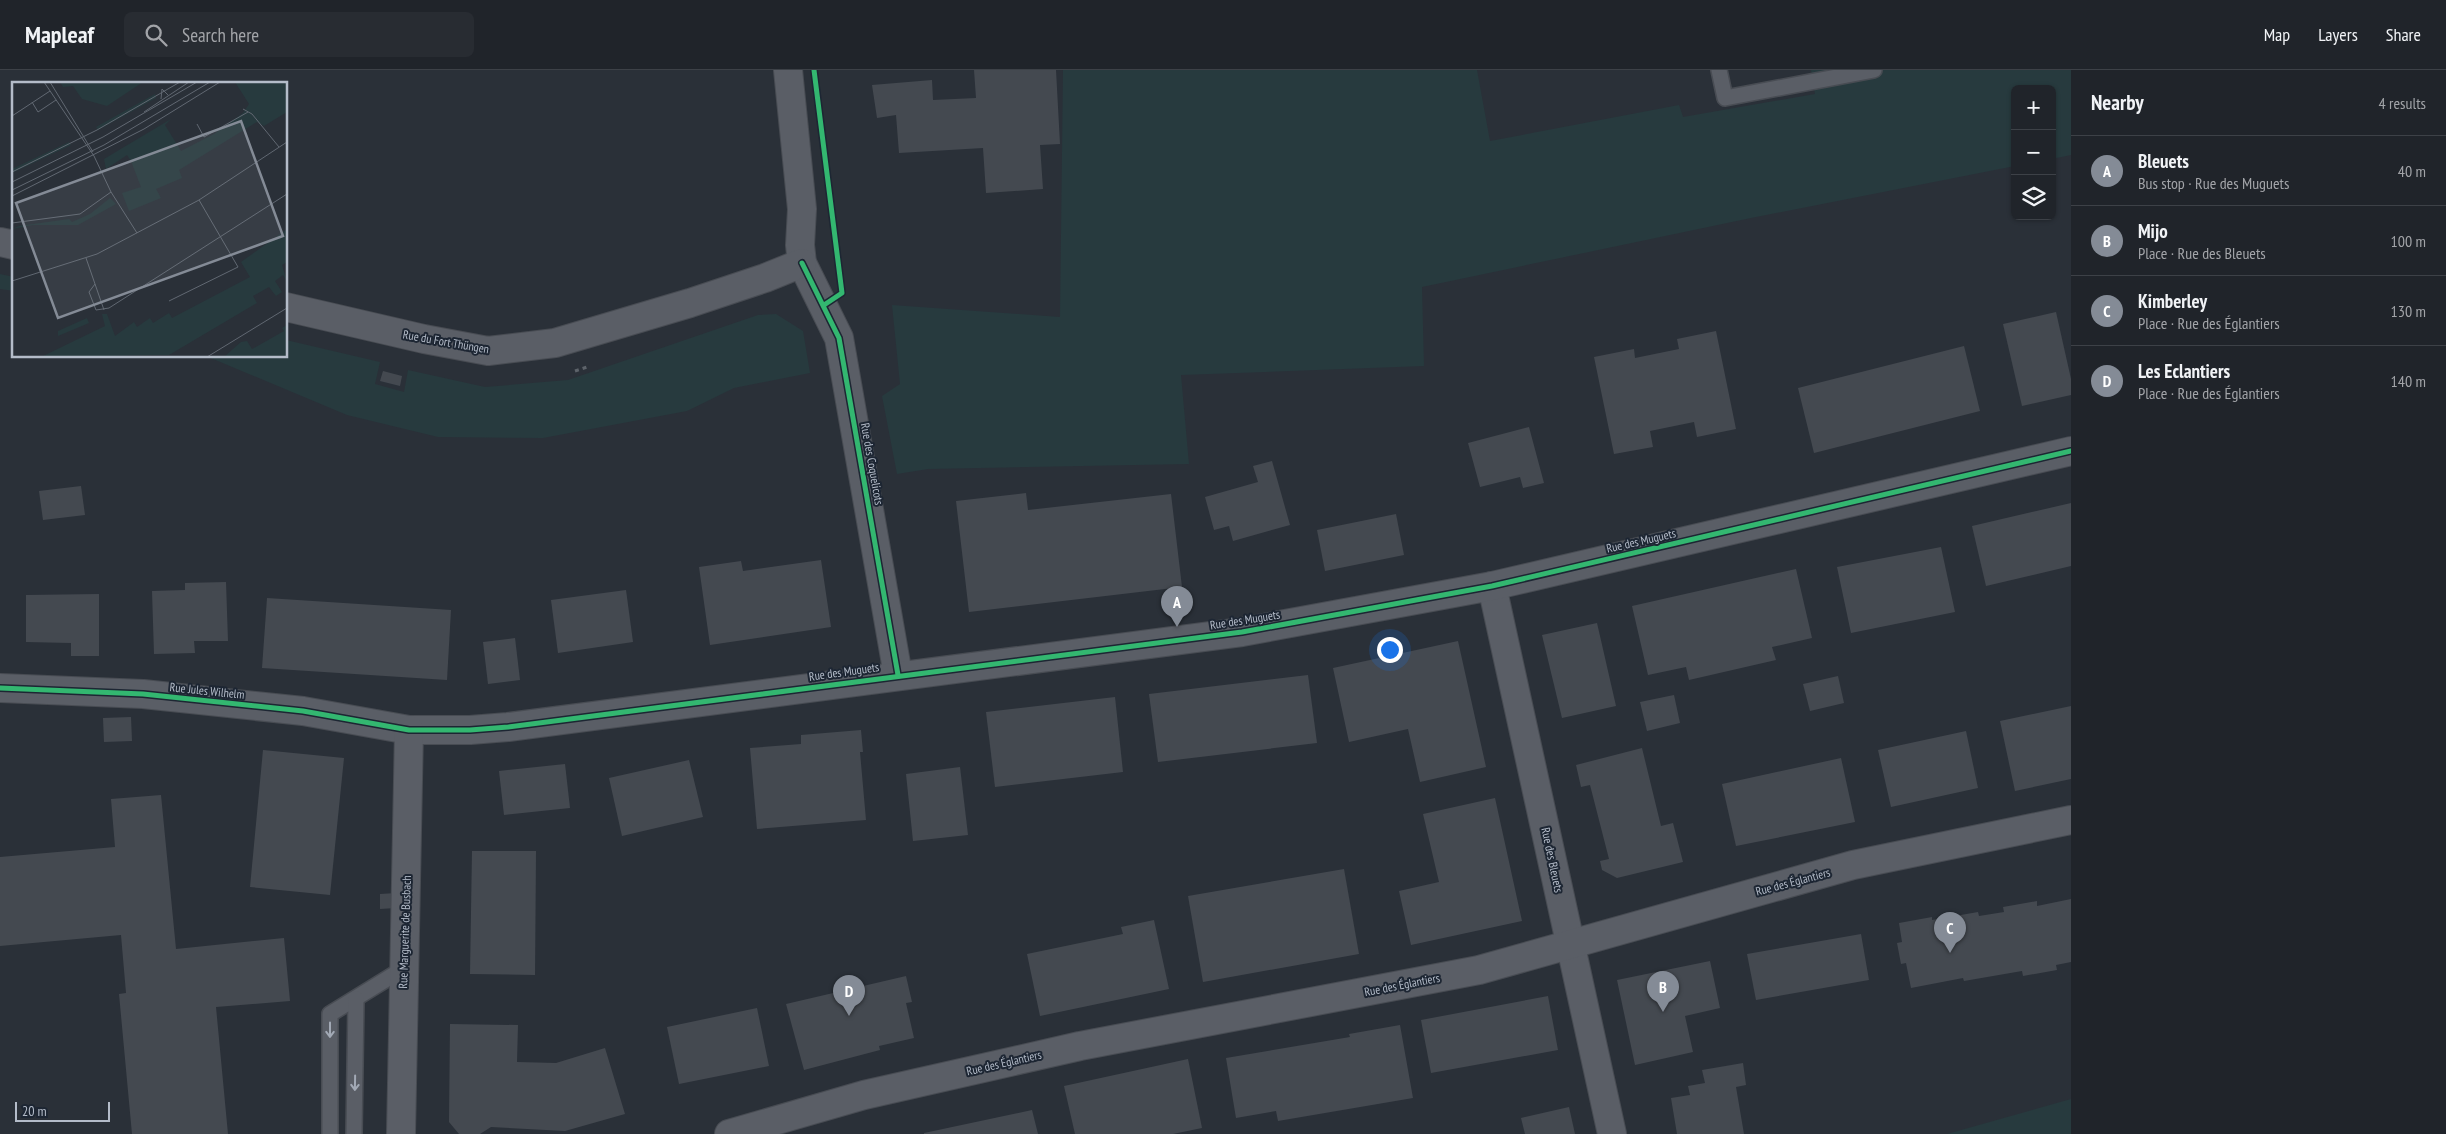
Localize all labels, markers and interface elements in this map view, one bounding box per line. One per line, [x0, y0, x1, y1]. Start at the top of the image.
search box [124, 12, 474, 57]
text: Mapleaf [25, 19, 94, 50]
icon: search [142, 21, 170, 49]
text: Search here [182, 23, 259, 47]
text: Map [2264, 23, 2290, 46]
text: Layers [2318, 23, 2358, 46]
text: Share [2386, 23, 2421, 46]
inset map [12, 82, 288, 358]
map controls [2011, 85, 2056, 220]
button: + [2011, 85, 2056, 130]
text: Nearby [2091, 89, 2144, 116]
text: 4 results [2379, 93, 2426, 113]
button: − [2011, 130, 2056, 175]
text: Bleuets [2138, 149, 2189, 173]
text: A [2103, 161, 2111, 181]
text: 40 m [2398, 161, 2426, 181]
text: Bus stop · Rue des Muguets [2138, 173, 2289, 193]
button: layers [2011, 175, 2056, 220]
text: Mijo [2138, 219, 2168, 243]
text: B [2103, 231, 2111, 251]
text: 100 m [2391, 231, 2426, 251]
text: Place · Rue des Bleuets [2138, 243, 2266, 263]
text: Kimberley [2138, 289, 2207, 313]
text: C [2103, 301, 2111, 321]
text: 130 m [2391, 301, 2426, 321]
text: Place · Rue des Églantiers [2138, 313, 2280, 333]
street label: Rue du Fort Thüngen [402, 327, 490, 356]
text: Les Eclantiers [2138, 359, 2230, 383]
text: D [2103, 371, 2111, 391]
text: 140 m [2391, 371, 2426, 391]
text: Place · Rue des Églantiers [2138, 383, 2280, 403]
street label: Rue des Coquelicots [858, 422, 887, 506]
street label: Rue des Muguets [1605, 525, 1677, 556]
pin: A [1161, 586, 1193, 627]
street label: Rue des Muguets [1209, 607, 1281, 632]
your location [1377, 637, 1403, 663]
street label: Rue des Muguets [808, 659, 880, 684]
street label: Rue Jules Wilhelm [169, 679, 245, 702]
street label: Rue des Bleuets [1538, 826, 1567, 894]
street label: Rue des Églantiers [1754, 864, 1832, 899]
street label: Rue Marguerite de Busbach [395, 875, 414, 989]
pin: C [1934, 912, 1966, 953]
street label: Rue des Églantiers [1363, 970, 1441, 999]
pin: B [1647, 971, 1679, 1012]
pin: D [833, 975, 865, 1016]
one-way arrow [325, 1021, 335, 1037]
street label: Rue des Églantiers [965, 1047, 1043, 1078]
one-way arrow [350, 1074, 360, 1090]
scale bar [15, 1099, 110, 1122]
text: 20 m [22, 1102, 47, 1120]

